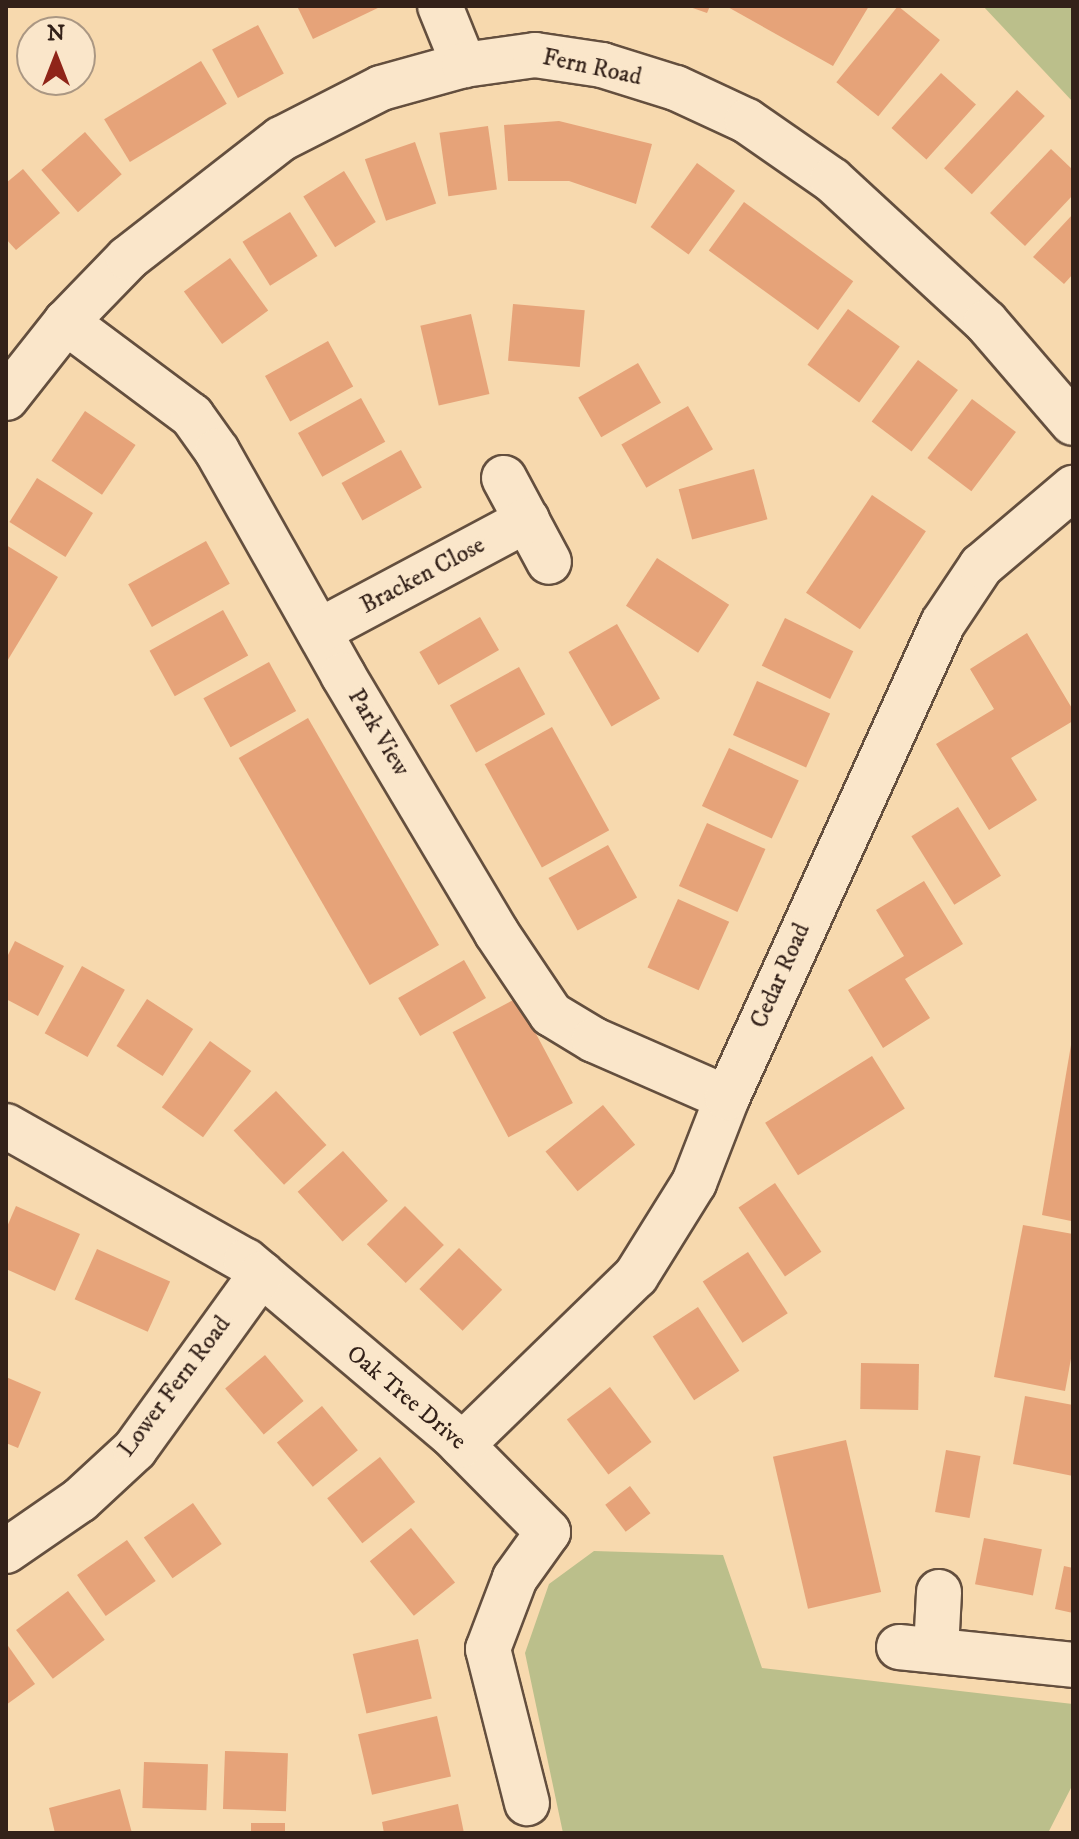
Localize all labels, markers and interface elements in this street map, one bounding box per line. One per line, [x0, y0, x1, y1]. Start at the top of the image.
north arrow [16, 16, 96, 96]
text: N [47, 20, 65, 47]
street label: Fern Road [540, 43, 644, 93]
street label: Bracken Close [356, 531, 490, 621]
street label: Park View [341, 684, 415, 782]
street label: Cedar Road [745, 919, 817, 1033]
street label: Lower Fern Road [113, 1311, 237, 1463]
street label: Oak Tree Drive [340, 1340, 472, 1456]

